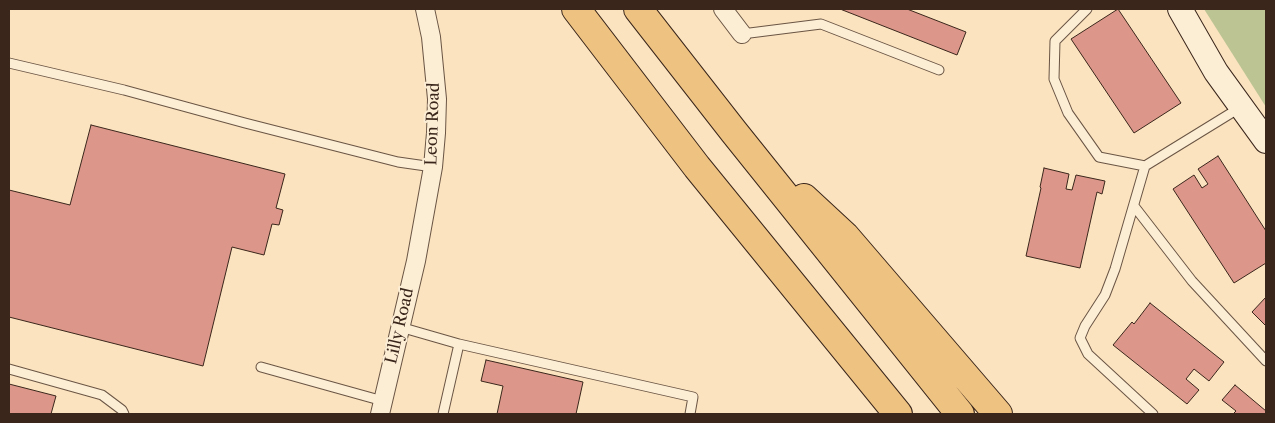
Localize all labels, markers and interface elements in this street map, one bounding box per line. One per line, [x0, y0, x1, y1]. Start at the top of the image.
street label: Leon Road [422, 82, 444, 166]
street label: Lilly Road [382, 286, 418, 366]

